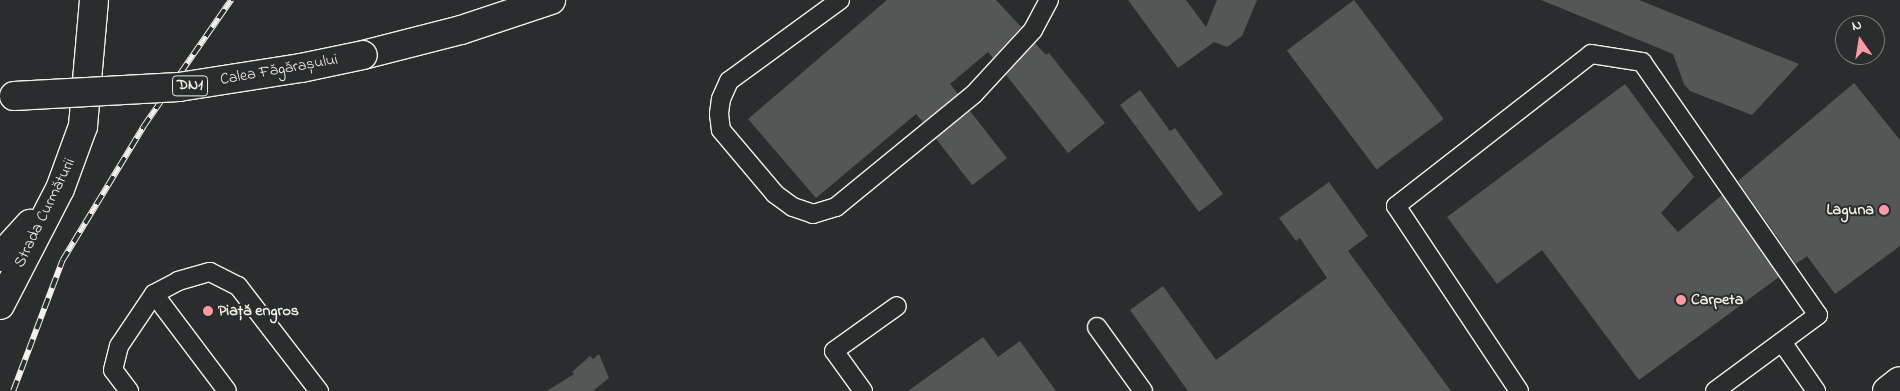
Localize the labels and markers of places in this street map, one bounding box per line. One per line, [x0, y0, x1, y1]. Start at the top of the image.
place label: Laguna [1827, 200, 1874, 220]
marker: Laguna [1878, 204, 1890, 216]
place label: Carpeta [1691, 290, 1743, 310]
marker: Carpeta [1675, 294, 1687, 306]
place label: Piață engros [218, 301, 299, 321]
marker: Piață engros [202, 305, 214, 317]

